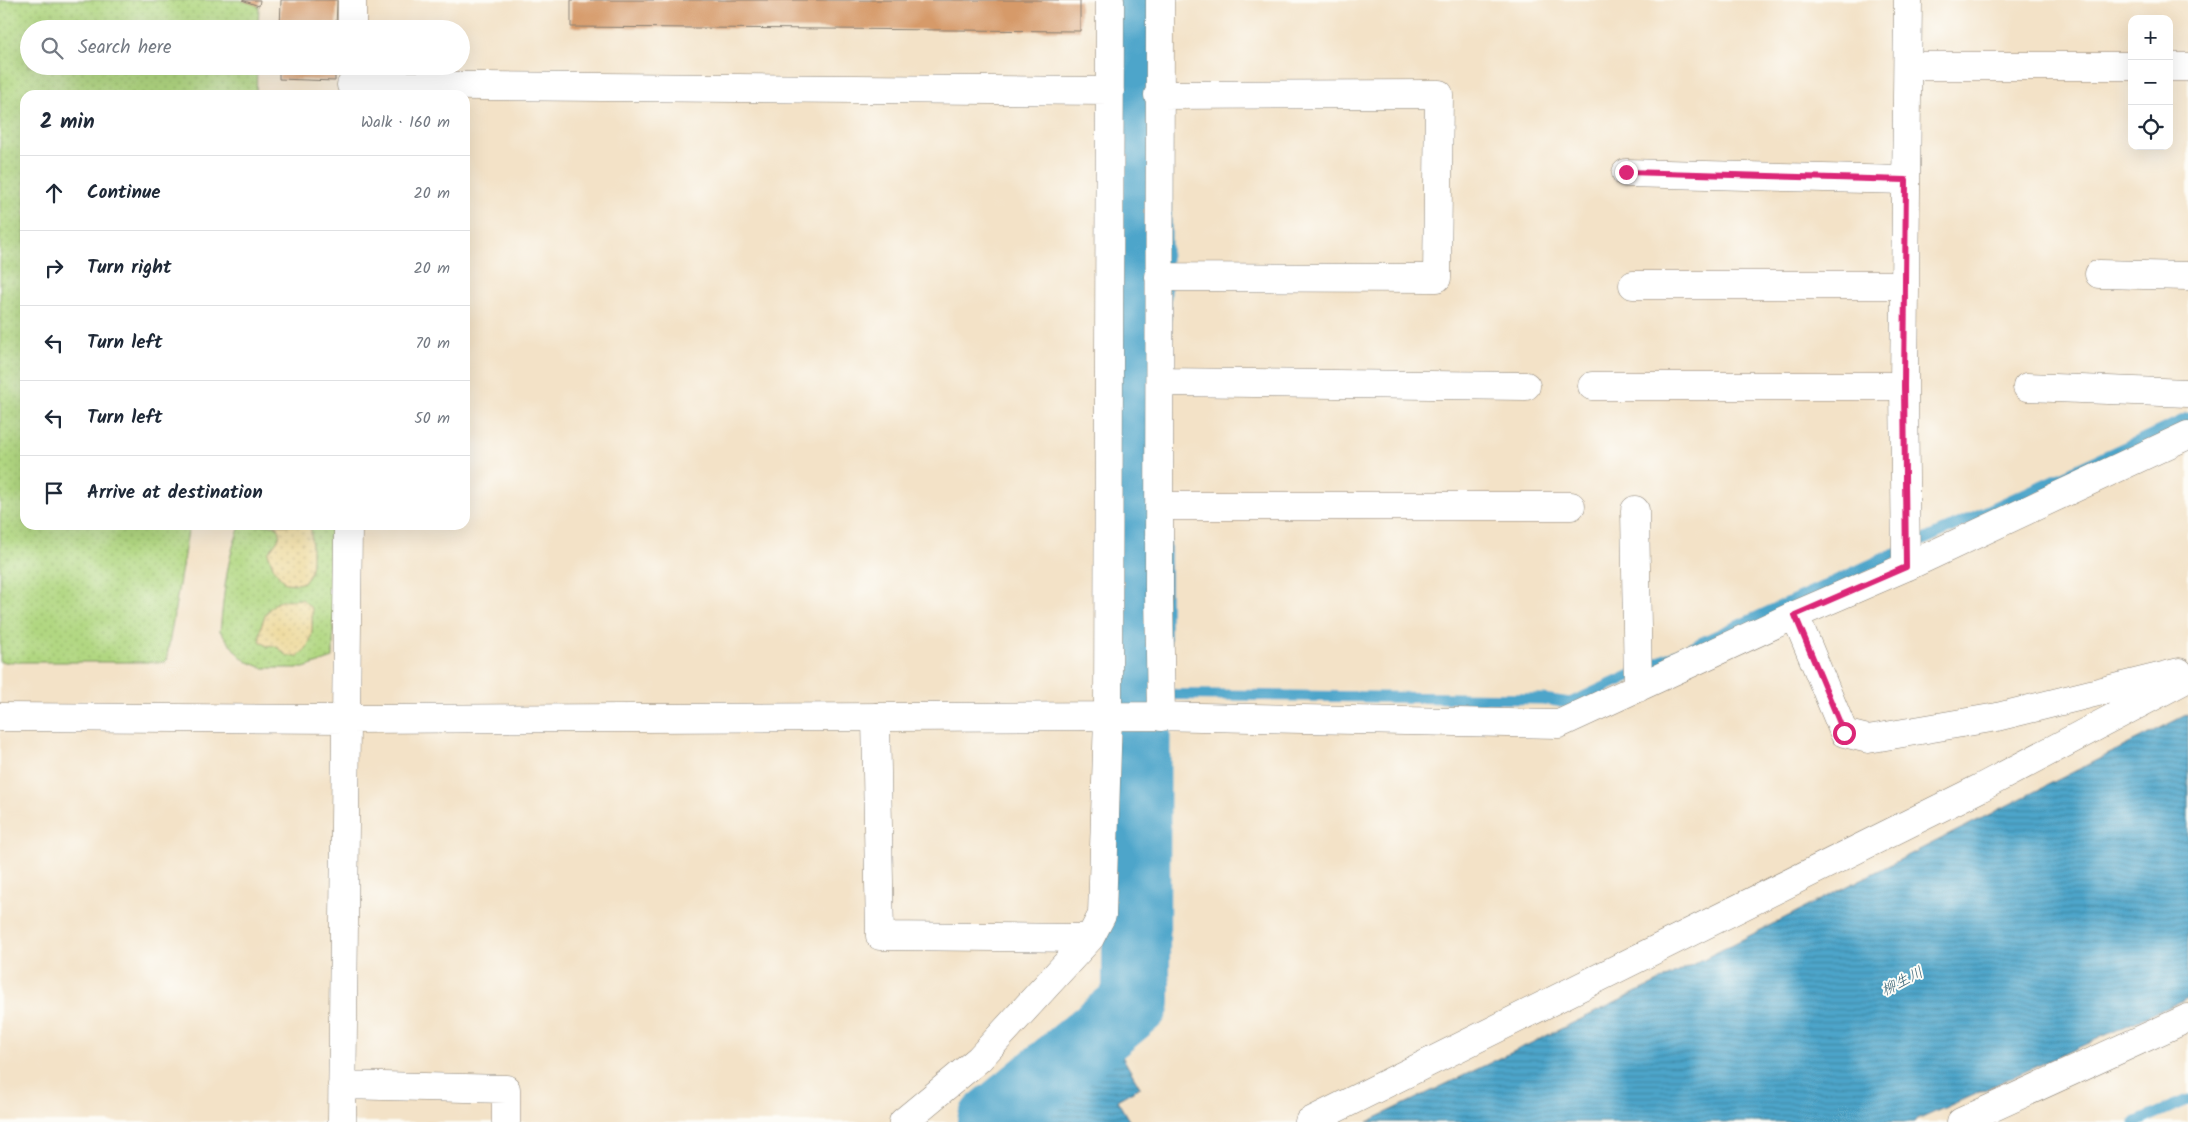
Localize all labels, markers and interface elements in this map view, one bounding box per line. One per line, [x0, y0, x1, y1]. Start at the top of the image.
map controls [2128, 15, 2173, 150]
button: + [2128, 15, 2173, 60]
search box [20, 20, 470, 75]
text: Search here [78, 33, 172, 63]
icon: search [38, 34, 66, 62]
button: − [2128, 60, 2173, 105]
button: locate [2128, 105, 2173, 150]
text: 2 min [40, 106, 95, 139]
text: Walk · 160 m [361, 110, 450, 135]
route end [1615, 161, 1638, 184]
text: Continue [87, 178, 160, 208]
icon: ahead [40, 179, 68, 207]
text: 20 m [414, 181, 450, 206]
text: Turn right [87, 253, 172, 283]
icon: right [40, 254, 68, 282]
text: 20 m [414, 256, 450, 281]
text: Turn left [87, 328, 162, 358]
icon: left [40, 329, 68, 357]
text: 70 m [415, 331, 450, 356]
text: Turn left [87, 403, 162, 433]
icon: left [40, 404, 68, 432]
text: 50 m [414, 406, 450, 431]
text: Arrive at destination [87, 478, 263, 508]
icon: arrive [40, 479, 68, 507]
route start [1833, 722, 1856, 745]
water label: 柳生川 [1877, 961, 1928, 1003]

